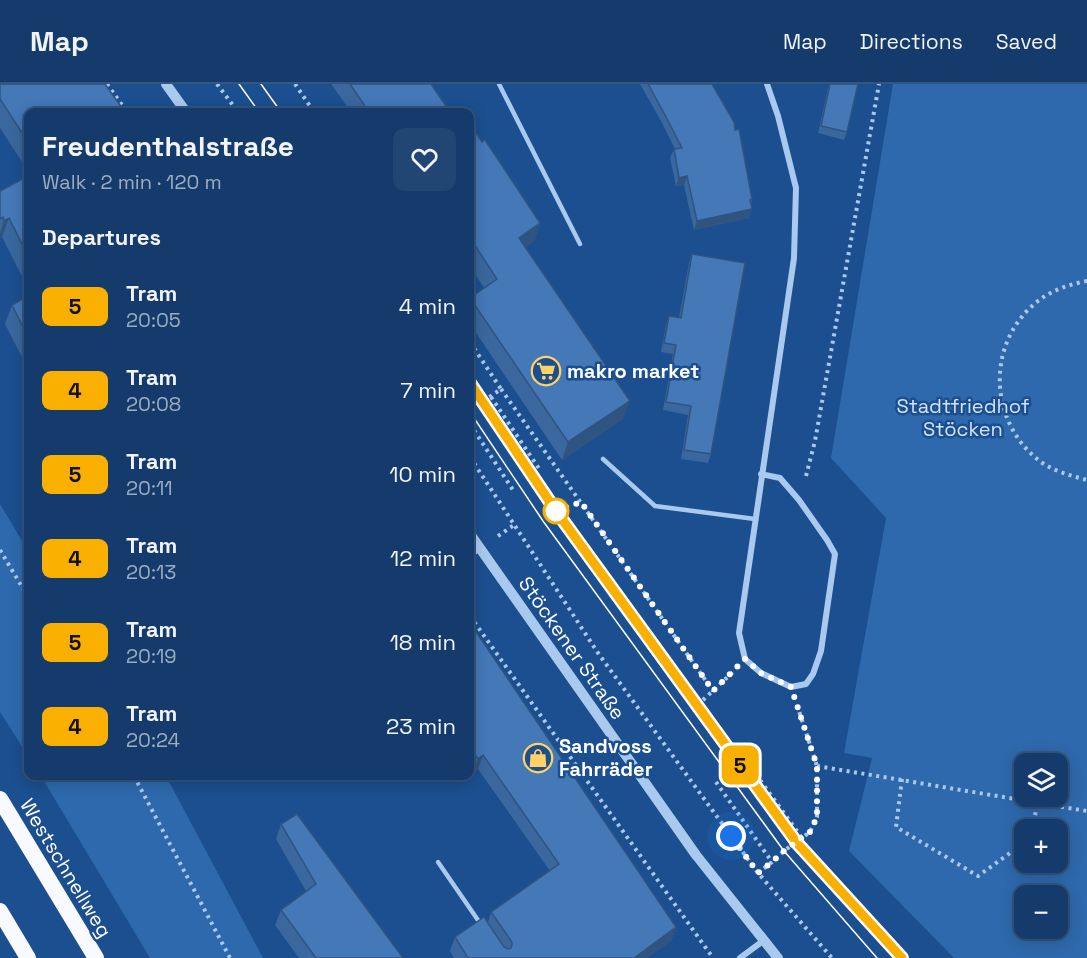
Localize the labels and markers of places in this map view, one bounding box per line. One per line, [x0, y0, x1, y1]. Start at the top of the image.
supermarket icon: makro market [530, 355, 562, 387]
place label: makro market [567, 358, 699, 384]
unlabelled marker [543, 498, 569, 524]
place label: Sandvoss Fahrräder [559, 733, 653, 782]
shop icon: Sandvoss Fahrräder [522, 742, 554, 774]

